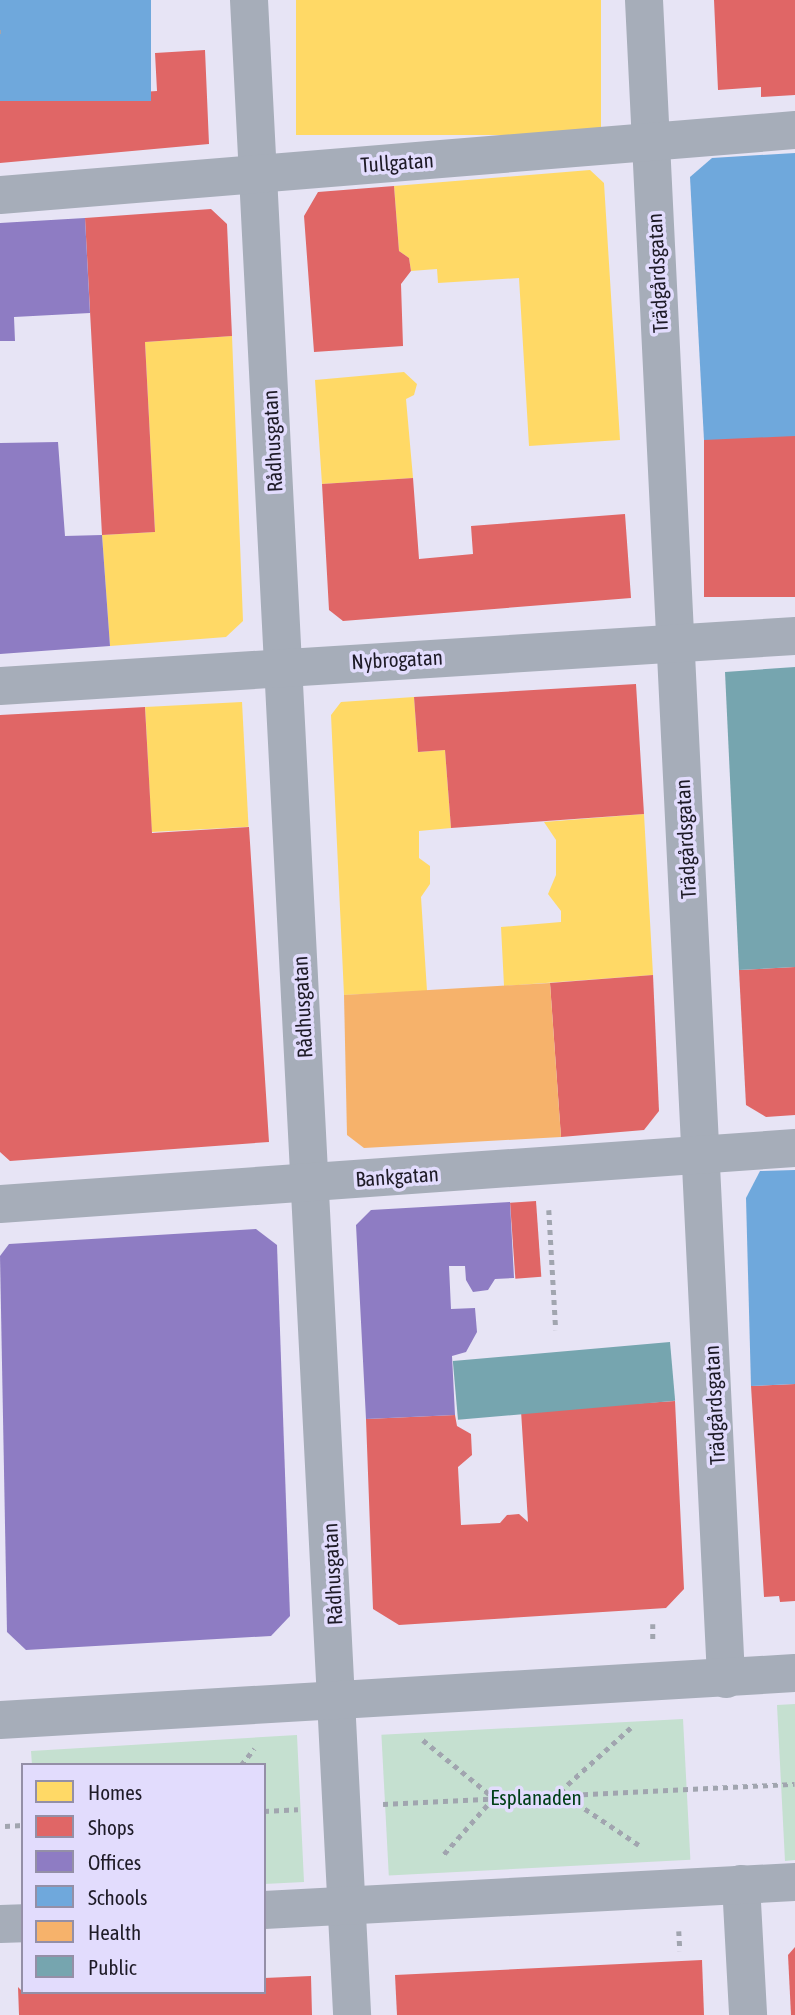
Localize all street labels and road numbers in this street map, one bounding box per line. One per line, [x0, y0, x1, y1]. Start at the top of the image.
street label: Tullgatan [359, 147, 435, 177]
street label: Trädgårdsgatan [641, 213, 673, 333]
street label: Rådhusgatan [257, 389, 287, 493]
street label: Nybrogatan [351, 644, 443, 674]
street label: Trädgårdsgatan [669, 779, 701, 899]
street label: Rådhusgatan [287, 955, 317, 1059]
street label: Bankgatan [354, 1161, 440, 1191]
street label: Trädgårdsgatan [698, 1345, 730, 1465]
street label: Rådhusgatan [317, 1522, 347, 1626]

